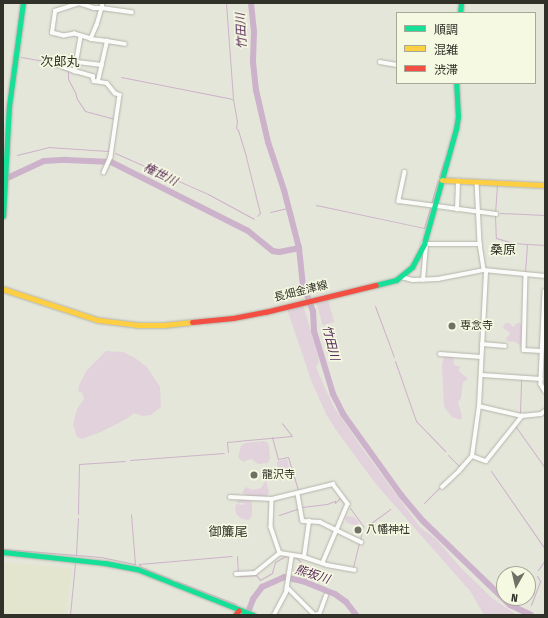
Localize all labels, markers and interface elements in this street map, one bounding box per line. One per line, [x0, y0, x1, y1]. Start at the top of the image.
legend [396, 12, 536, 84]
water label: 竹田川 [234, 13, 250, 49]
text: 順調 [434, 23, 458, 37]
text: 混雑 [434, 43, 458, 57]
district label: 次郎丸 [41, 54, 79, 70]
text: 渋滞 [434, 63, 458, 77]
water label: 権世川 [141, 160, 179, 190]
district label: 桑原 [490, 242, 516, 258]
street label: 長畑金津線 [273, 279, 329, 305]
place label: 専念寺 [460, 319, 493, 333]
marker: 専念寺 [447, 321, 457, 331]
water label: 竹田川 [319, 324, 341, 362]
place label: 龍沢寺 [262, 468, 295, 482]
marker: 龍沢寺 [249, 470, 259, 480]
place label: 八幡神社 [366, 523, 410, 537]
district label: 御簾尾 [209, 524, 247, 540]
marker: 八幡神社 [353, 525, 363, 535]
water label: 熊坂川 [293, 563, 331, 587]
north arrow [496, 566, 536, 606]
text: N [510, 590, 519, 604]

